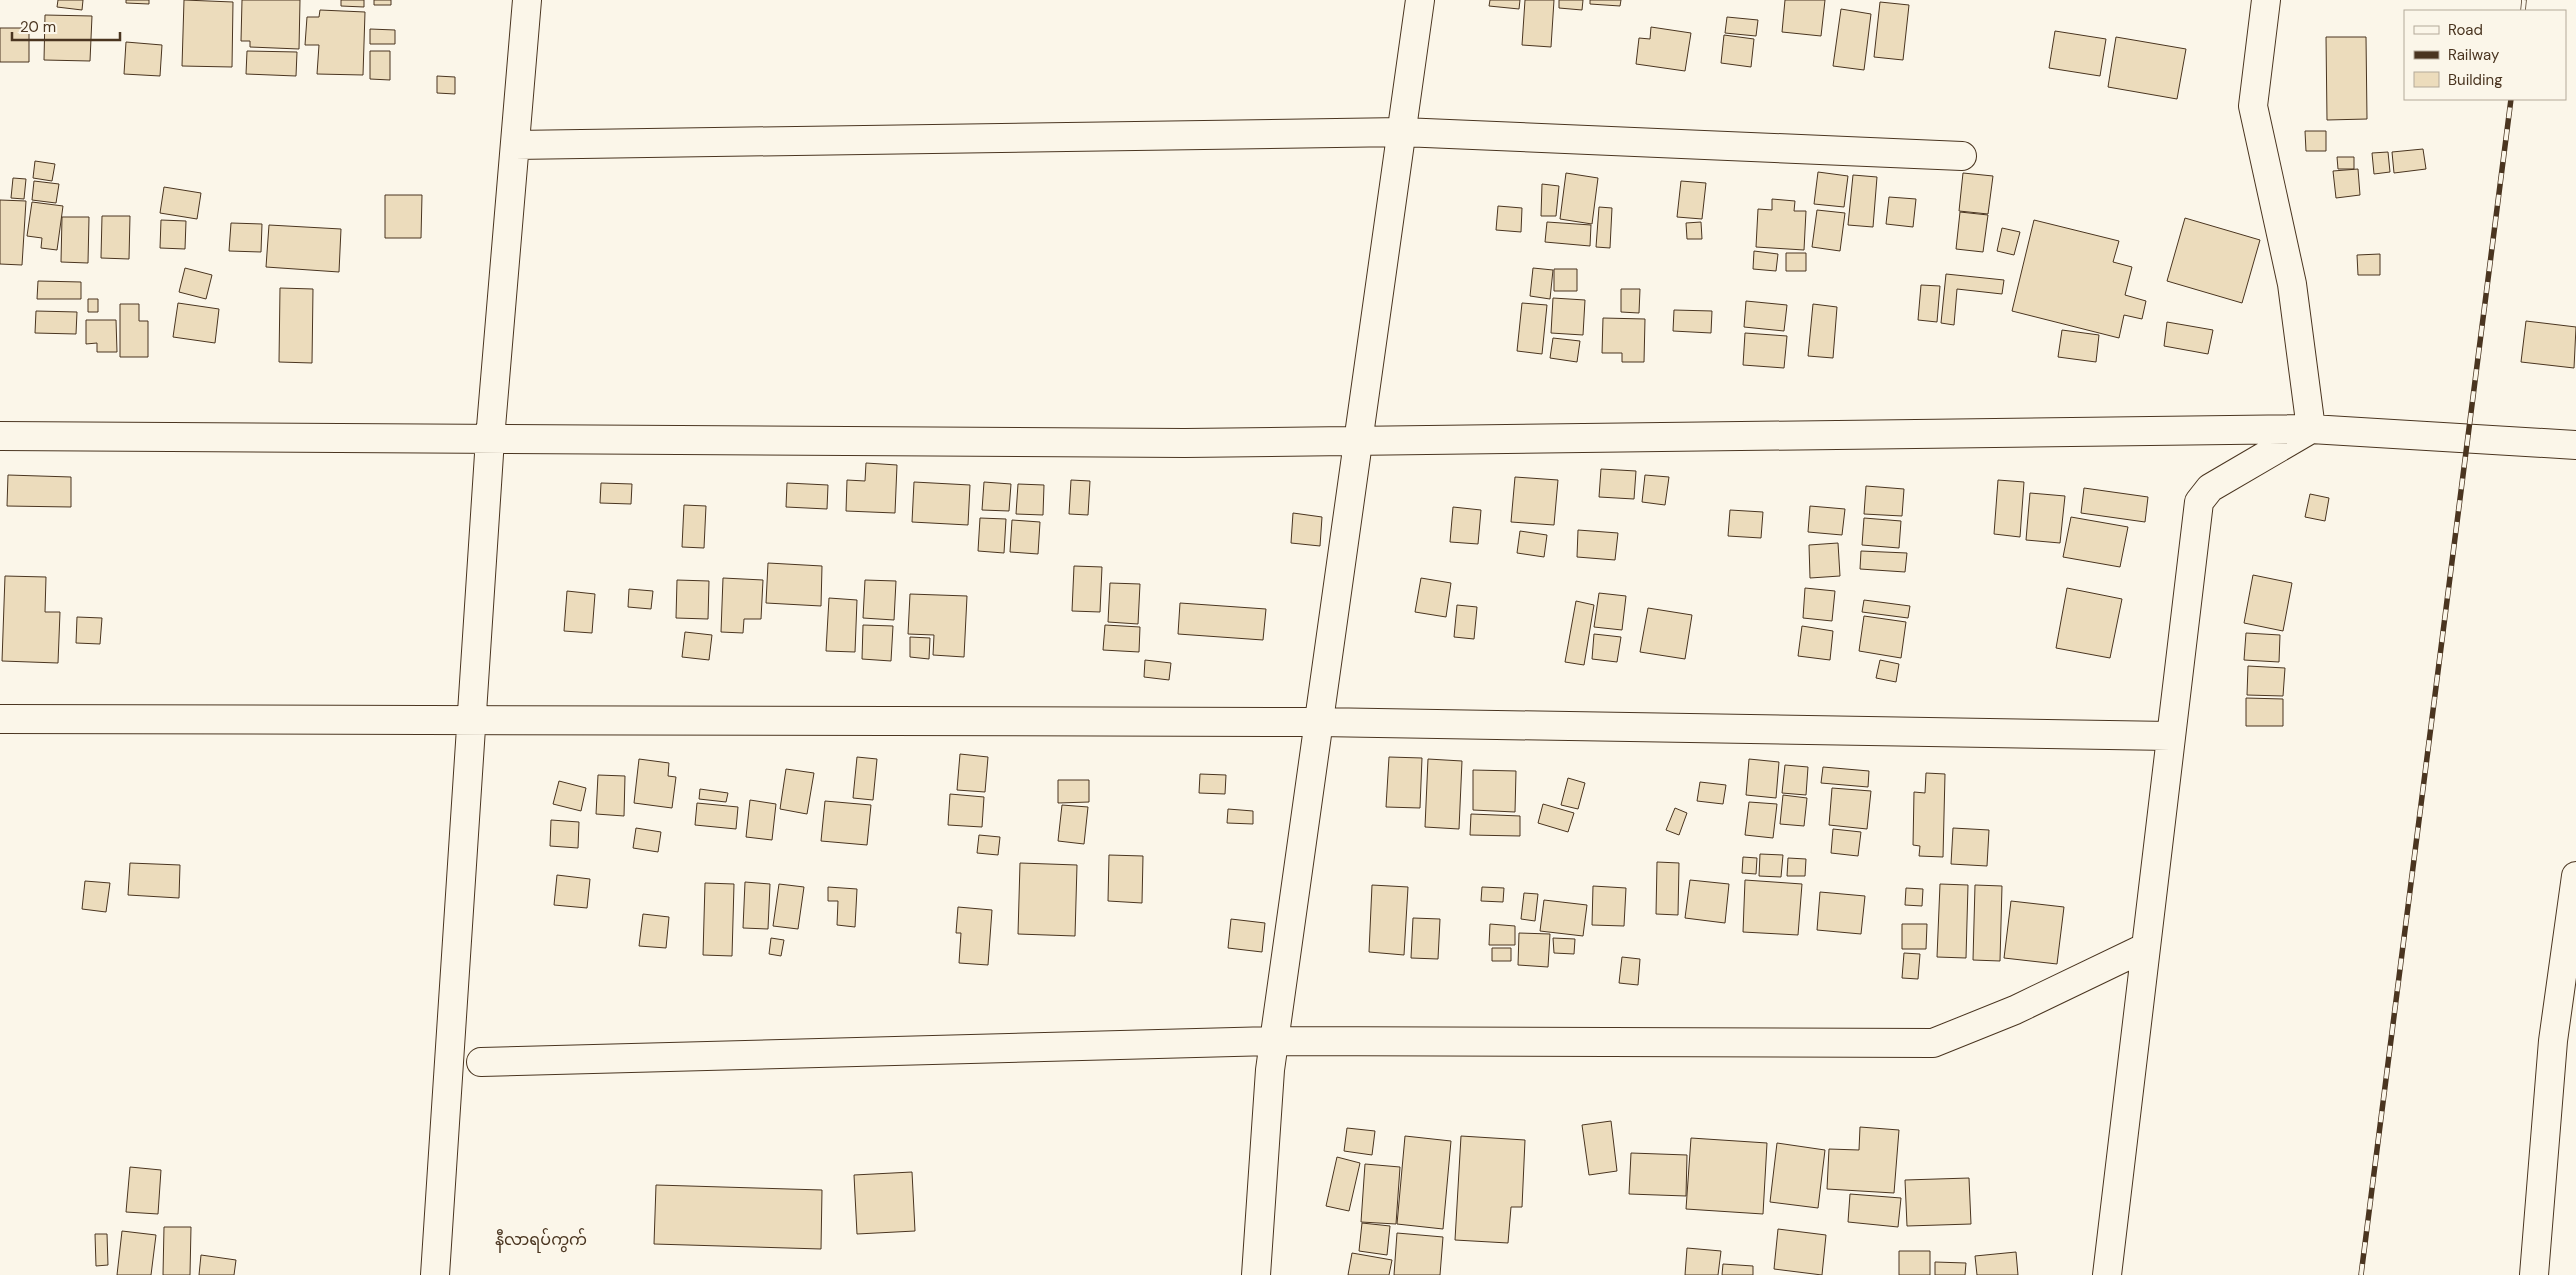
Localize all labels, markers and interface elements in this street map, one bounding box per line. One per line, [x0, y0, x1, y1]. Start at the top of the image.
scale bar [12, 10, 120, 42]
legend [2404, 10, 2566, 100]
text: 20 m [20, 17, 56, 37]
text: Road [2448, 20, 2483, 40]
text: Railway [2448, 45, 2500, 65]
text: Building [2448, 70, 2503, 90]
district label: နီလာရပ်ကွက် [495, 1228, 587, 1253]

